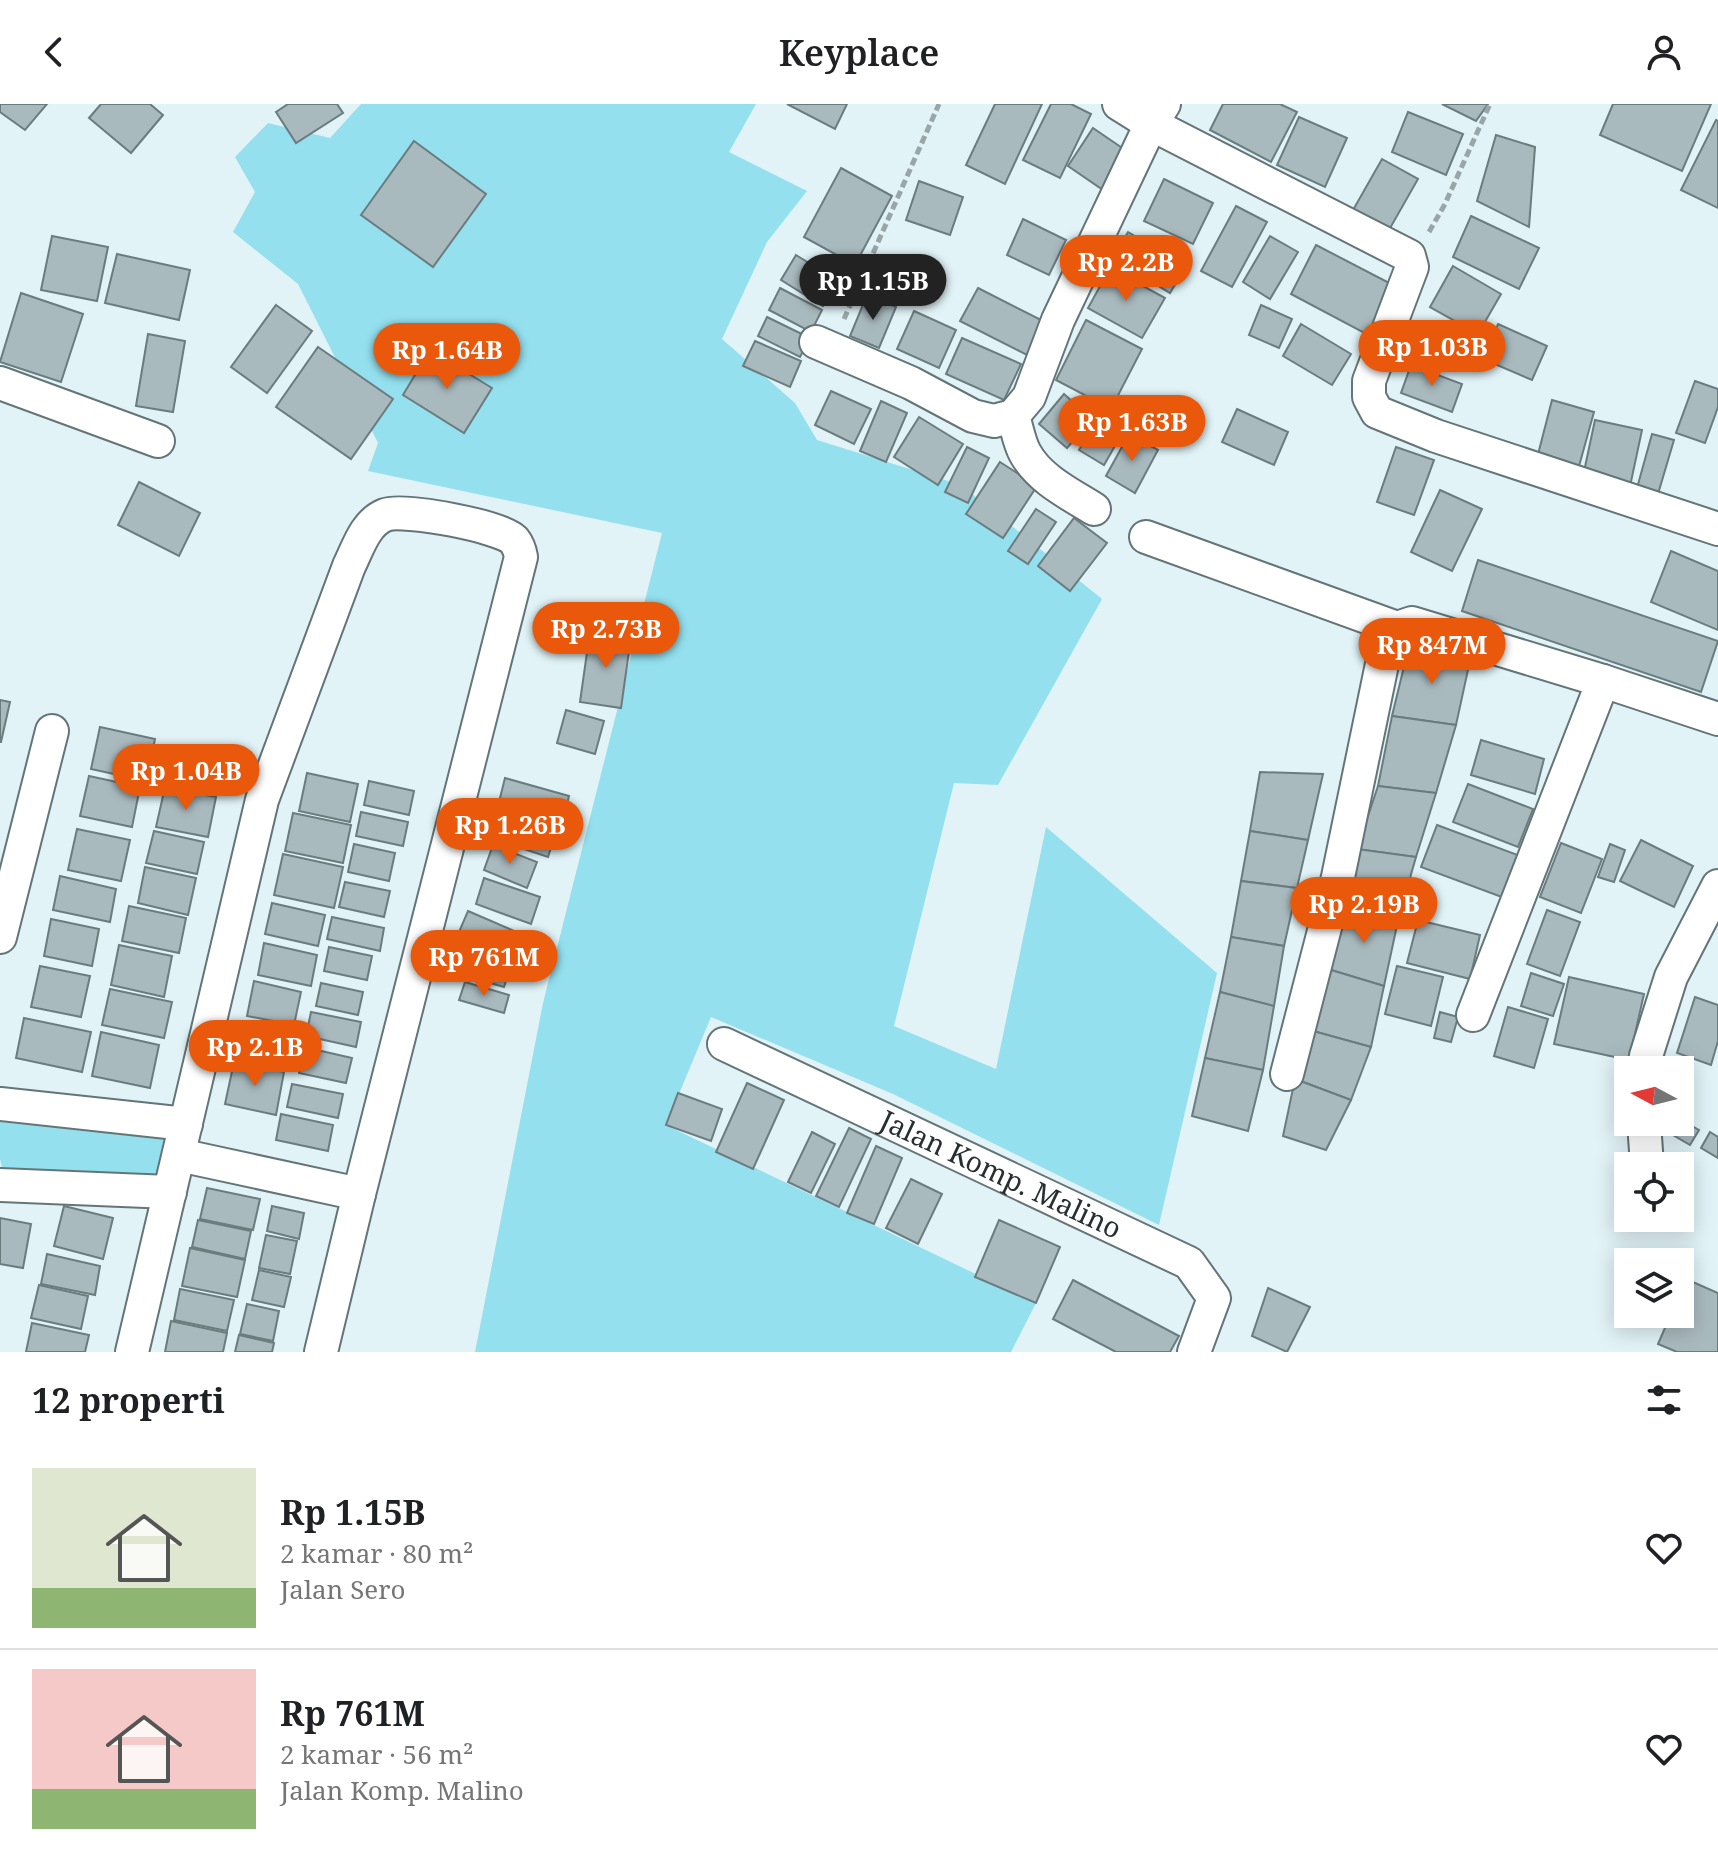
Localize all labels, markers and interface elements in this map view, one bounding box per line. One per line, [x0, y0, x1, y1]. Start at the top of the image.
text: Keyplace [779, 28, 939, 77]
icon: back [32, 30, 76, 74]
icon: person [1642, 30, 1686, 74]
pin: Rp 2.2B [1052, 235, 1200, 303]
text: Rp 2.2B [1078, 243, 1174, 279]
pin: Rp 1.15B [790, 254, 956, 322]
text: Rp 1.15B [817, 262, 929, 298]
pin: Rp 1.03B [1349, 320, 1515, 388]
pin: Rp 1.64B [364, 323, 530, 391]
text: Rp 1.03B [1376, 328, 1488, 364]
text: Rp 1.64B [391, 331, 503, 367]
pin: Rp 1.63B [1049, 395, 1215, 463]
text: Rp 1.63B [1076, 403, 1188, 439]
pin: Rp 2.73B [523, 602, 689, 670]
text: Rp 2.73B [550, 610, 662, 646]
pin: Rp 847M [1358, 618, 1506, 686]
text: Rp 847M [1377, 626, 1487, 662]
pin: Rp 1.04B [103, 744, 269, 812]
text: Rp 1.04B [130, 752, 242, 788]
pin: Rp 1.26B [427, 798, 593, 866]
text: Rp 1.26B [454, 806, 566, 842]
pin: Rp 2.19B [1281, 877, 1447, 945]
text: Rp 2.19B [1308, 885, 1420, 921]
pin: Rp 761M [410, 930, 558, 998]
text: Rp 761M [429, 938, 539, 974]
pin: Rp 2.1B [181, 1020, 329, 1088]
text: Rp 2.1B [207, 1028, 303, 1064]
north arrow [1614, 1056, 1694, 1136]
map controls [1614, 1056, 1694, 1328]
street label: Jalan Komp. Malino [873, 1100, 1128, 1247]
button: locate [1614, 1152, 1694, 1232]
button: layers [1614, 1248, 1694, 1328]
text: 12 properti [32, 1377, 225, 1423]
icon: filters [1642, 1378, 1686, 1422]
text: Rp 1.15B [280, 1489, 425, 1535]
icon: home [96, 1500, 192, 1596]
icon: heart [1642, 1526, 1686, 1570]
text: 2 kamar · 80 m² [280, 1535, 473, 1571]
text: Jalan Sero [280, 1571, 405, 1607]
text: Rp 761M [280, 1690, 425, 1736]
icon: home [96, 1701, 192, 1797]
icon: heart [1642, 1727, 1686, 1771]
text: 2 kamar · 56 m² [280, 1736, 473, 1772]
text: Jalan Komp. Malino [280, 1772, 524, 1808]

